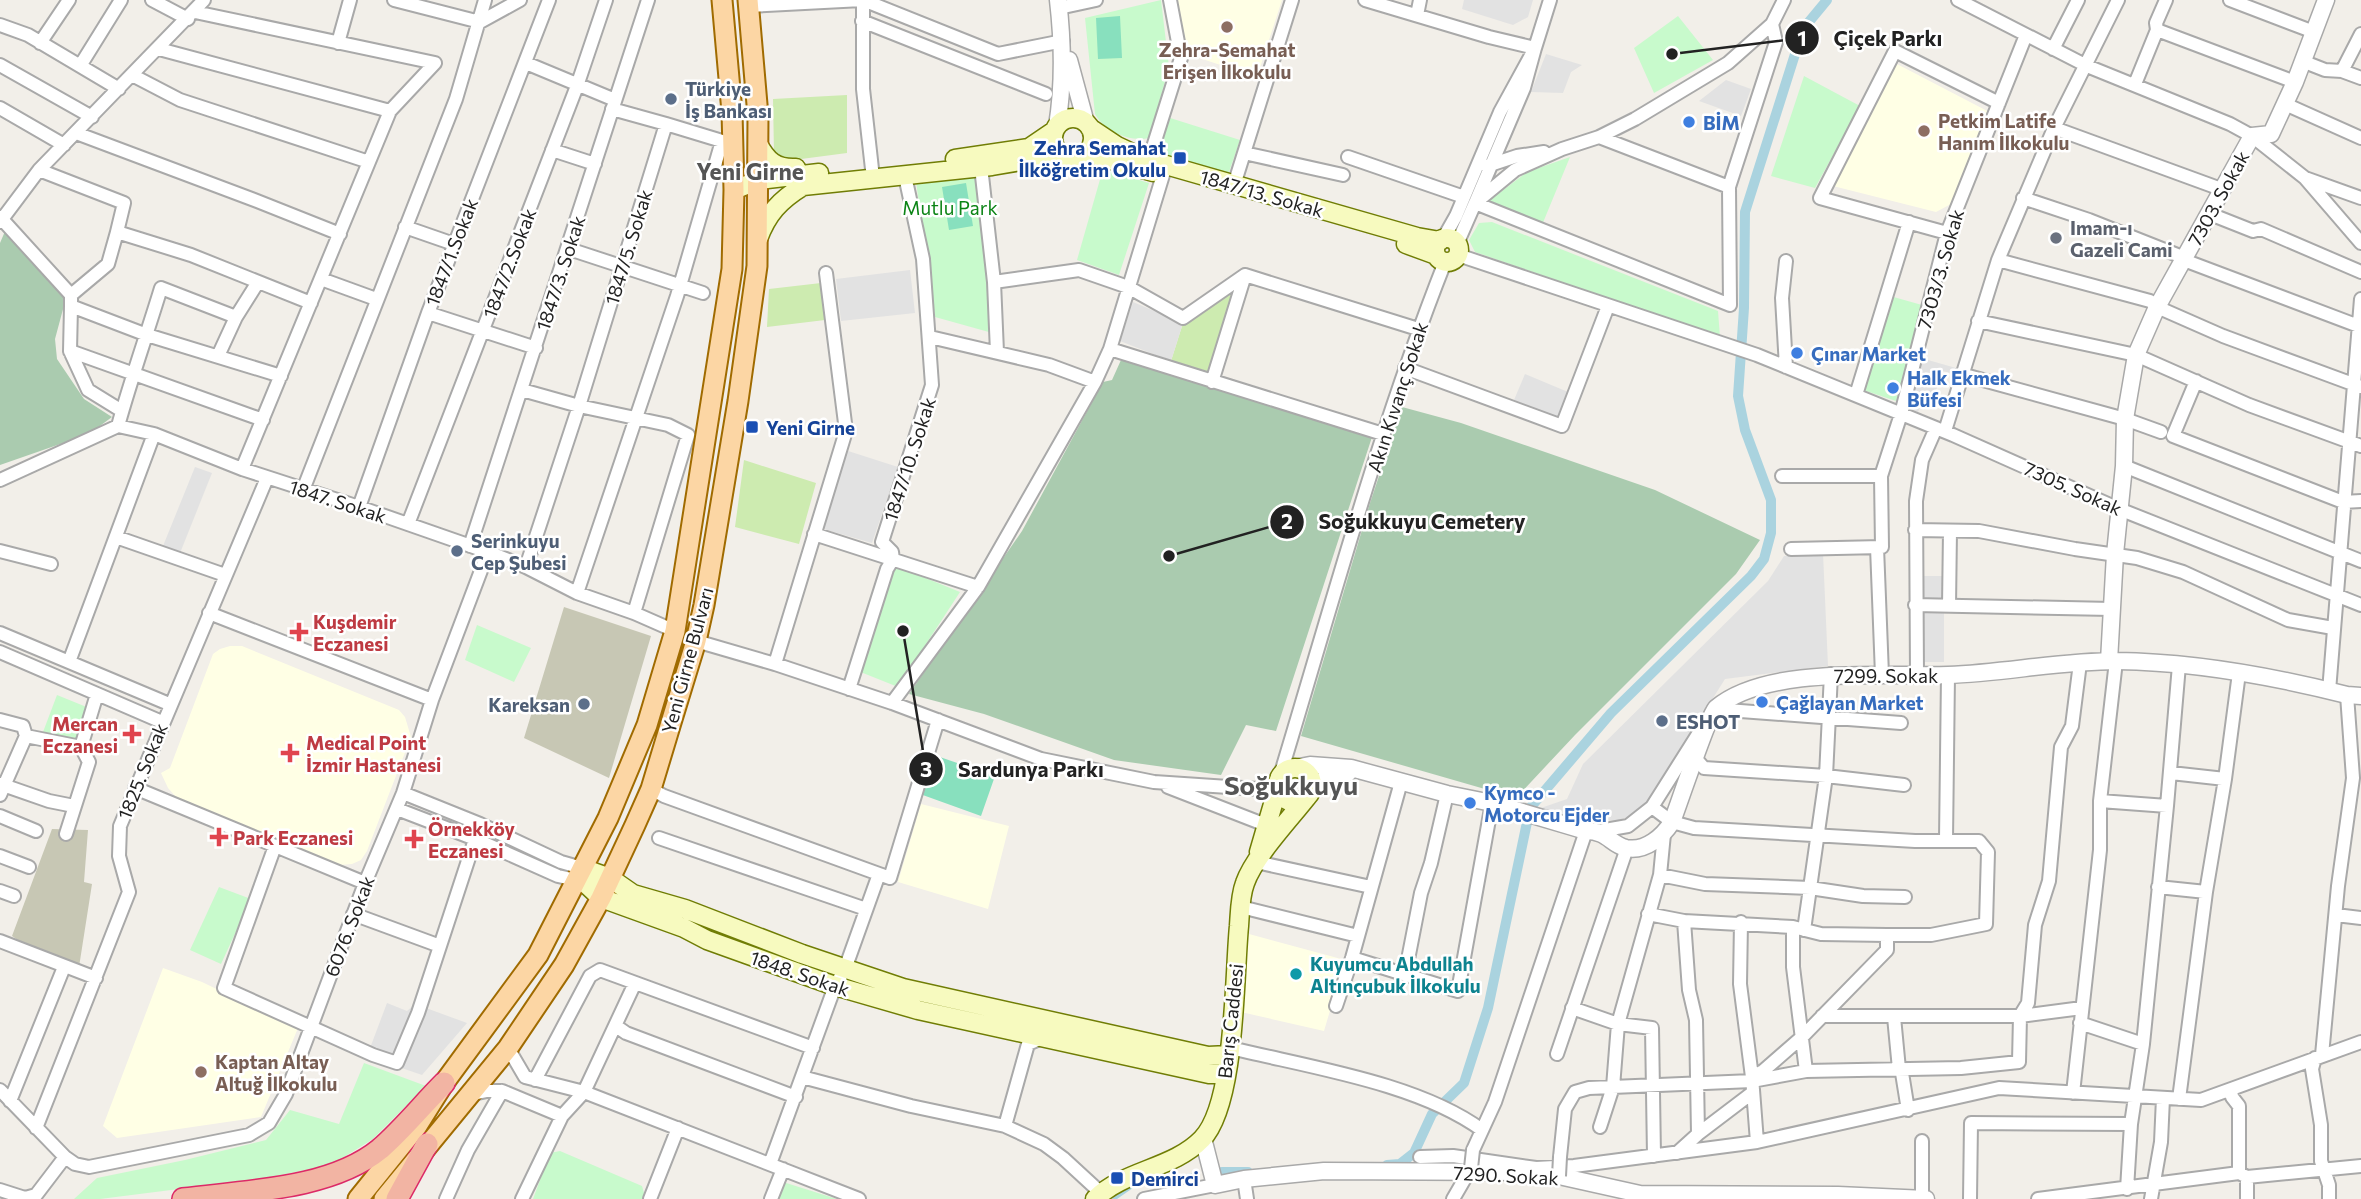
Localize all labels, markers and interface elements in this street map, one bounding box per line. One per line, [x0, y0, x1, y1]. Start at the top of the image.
callout: Çiçek Parkı [1784, 17, 1956, 59]
marker: Zehra-Semahat Erişen İlkokulu [1219, 19, 1235, 35]
text: 1 [1797, 25, 1807, 50]
text: Çiçek Parkı [1834, 25, 1942, 50]
place label: Zehra-Semahat Erişen İlkokulu [1159, 38, 1295, 83]
place label: Türkiye İş Bankası [685, 77, 772, 122]
marker: Türkiye İş Bankası [663, 91, 679, 107]
place label: Petkim Latife Hanım İlkokulu [1938, 109, 2069, 154]
place label: BİM [1703, 111, 1740, 134]
marker: BİM [1681, 114, 1697, 130]
marker: Petkim Latife Hanım İlkokulu [1916, 123, 1932, 139]
place label: Zehra Semahat İlköğretim Okulu [1018, 136, 1166, 181]
street label: 7303. Sokak [2183, 147, 2253, 249]
marker: Zehra Semahat İlköğretim Okulu [1172, 150, 1188, 166]
district label: Yeni Girne [696, 157, 804, 185]
street label: 1847/13. Sokak [1198, 164, 1326, 222]
street label: 1847/5. Sokak [600, 186, 656, 308]
street label: 1847/1.Sokak [420, 195, 482, 309]
park label: Mutlu Park [902, 196, 998, 219]
street label: 1847/2.Sokak [478, 205, 540, 321]
street label: 7303/3. Sokak [1912, 206, 1968, 332]
street label: 1847/3. Sokak [531, 213, 589, 333]
place label: Imam-ı Gazeli Cami [2070, 216, 2173, 261]
marker: Imam-ı Gazeli Cami [2048, 230, 2064, 246]
street label: Akın Kıvanç Sokak [1362, 319, 1432, 475]
place label: Çınar Market [1811, 342, 1926, 365]
marker: Çınar Market [1789, 345, 1805, 361]
place label: Halk Ekmek Büfesi [1907, 366, 2011, 411]
marker: Halk Ekmek Büfesi [1885, 380, 1901, 396]
street label: 1847/10. Sokak [878, 394, 940, 524]
place label: Yeni Girne [766, 416, 855, 439]
marker: Yeni Girne [744, 419, 760, 435]
street label: 7305. Sokak [2020, 456, 2126, 520]
street label: 1847. Sokak [287, 475, 389, 527]
callout: Soğukkuyu Cemetery [1270, 501, 1540, 543]
text: 2 [1281, 508, 1293, 533]
text: Soğukkuyu Cemetery [1318, 508, 1526, 533]
place label: Serinkuyu Cep Şubesi [471, 529, 567, 574]
marker: Serinkuyu Cep Şubesi [449, 543, 465, 559]
street label: Yeni Girne Bulvarı [656, 584, 718, 736]
place label: Kuşdemir Eczanesi [313, 610, 397, 655]
marker: Kuşdemir Eczanesi [291, 624, 307, 640]
street label: 7299. Sokak [1834, 664, 1938, 687]
place label: Çağlayan Market [1776, 691, 1924, 714]
place label: Kareksan [488, 693, 570, 716]
marker: Çağlayan Market [1754, 694, 1770, 710]
marker: Kareksan [576, 696, 592, 712]
place label: ESHOT [1676, 710, 1740, 733]
place label: Mercan Eczanesi [43, 712, 118, 757]
marker: ESHOT [1654, 713, 1670, 729]
street label: 1825. Sokak [112, 719, 172, 823]
marker: Mercan Eczanesi [124, 726, 140, 742]
place label: Medical Point İzmir Hastanesi [306, 731, 441, 776]
marker: Medical Point İzmir Hastanesi [280, 743, 300, 763]
callout: Sardunya Parkı [909, 748, 1118, 790]
text: 3 [920, 756, 932, 781]
text: Sardunya Parkı [958, 756, 1104, 781]
district label: Soğukkuyu [1224, 769, 1358, 800]
place label: Kymco - Motorcu Ejder [1484, 781, 1610, 826]
marker: Kymco - Motorcu Ejder [1462, 795, 1478, 811]
place label: Örnekköy Eczanesi [428, 817, 516, 862]
place label: Park Eczanesi [233, 826, 353, 849]
marker: Park Eczanesi [211, 829, 227, 845]
marker: Örnekköy Eczanesi [406, 831, 422, 847]
street label: 6076. Sokak [319, 872, 379, 980]
street label: 1848. Sokak [747, 945, 853, 1001]
place label: Kuyumcu Abdullah Altınçubuk İlkokulu [1310, 952, 1480, 997]
street label: Barış Caddesi [1213, 962, 1247, 1080]
marker: Kuyumcu Abdullah Altınçubuk İlkokulu [1288, 966, 1304, 982]
place label: Kaptan Altay Altuğ İlkokulu [215, 1050, 337, 1095]
marker: Kaptan Altay Altuğ İlkokulu [193, 1064, 209, 1080]
street label: 7290. Sokak [1453, 1161, 1559, 1189]
place label: Demirci [1131, 1167, 1199, 1190]
marker: Demirci [1109, 1170, 1125, 1186]

